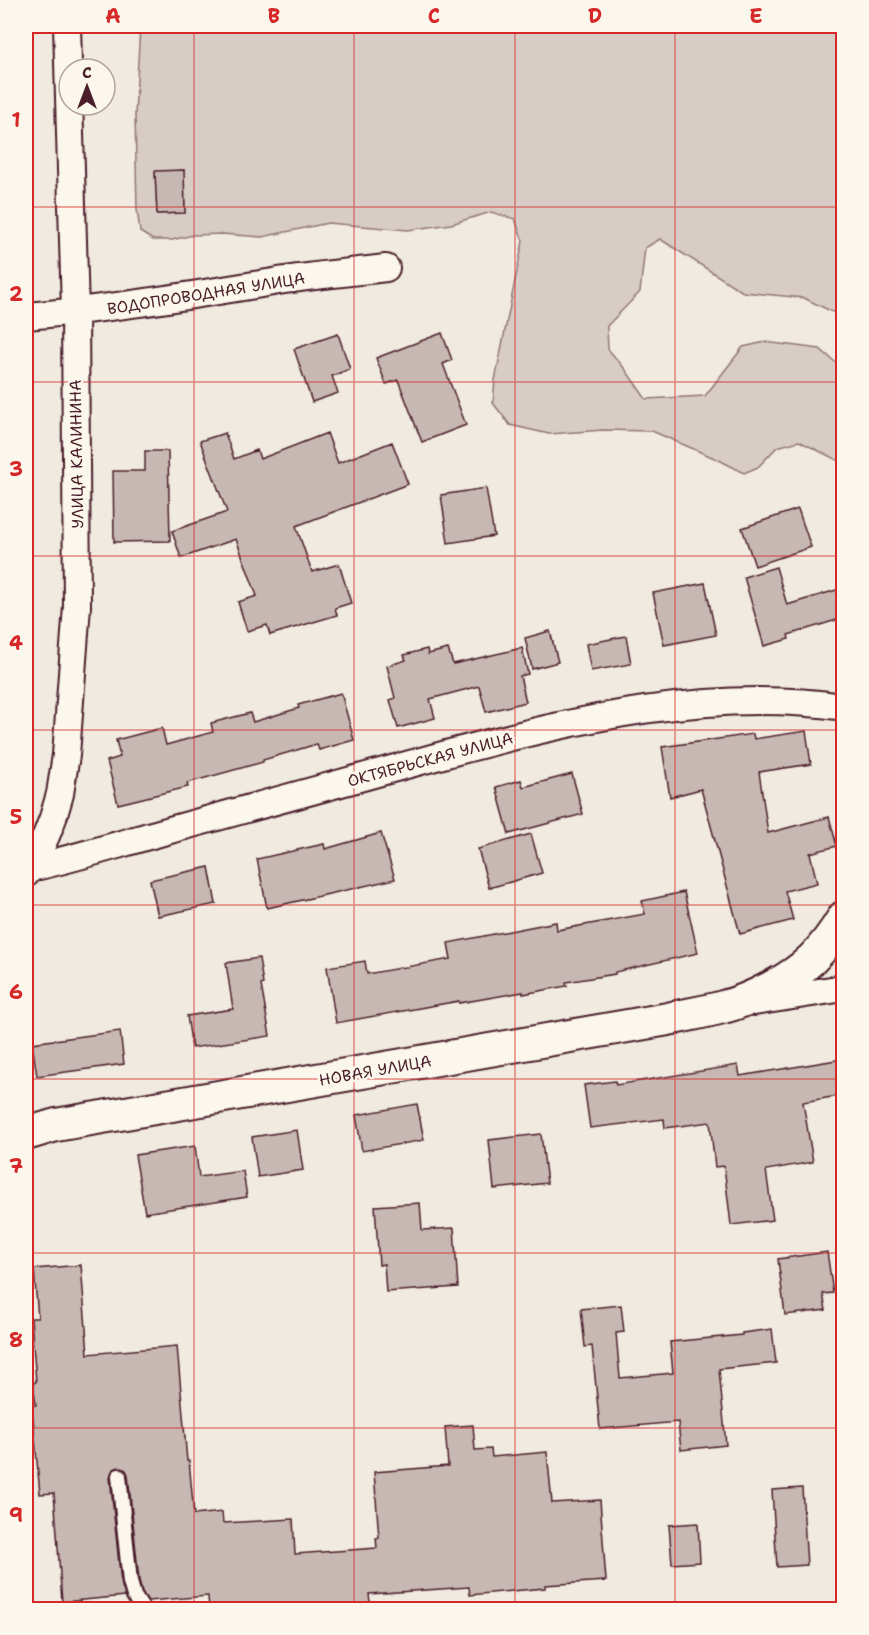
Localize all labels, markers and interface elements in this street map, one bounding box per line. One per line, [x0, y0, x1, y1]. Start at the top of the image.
text: A [105, 3, 121, 29]
text: B [268, 3, 280, 29]
text: C [428, 3, 440, 29]
text: D [588, 3, 602, 29]
text: E [749, 3, 763, 29]
north arrow [57, 57, 117, 117]
text: С [82, 62, 92, 83]
text: 1 [11, 107, 21, 133]
street label: ВОДОПРОВОДНАЯ УЛИЦА [106, 267, 307, 320]
text: 2 [9, 281, 23, 307]
street label: УЛИЦА КАЛИНИНА [65, 379, 88, 529]
text: 3 [9, 456, 23, 482]
text: 4 [9, 630, 23, 656]
street label: ОКТЯБРЬСКАЯ УЛИЦА [345, 727, 515, 792]
text: 5 [10, 804, 22, 830]
text: 6 [9, 979, 23, 1005]
street label: НОВАЯ УЛИЦА [317, 1050, 433, 1091]
text: 7 [9, 1153, 23, 1179]
text: 8 [9, 1327, 23, 1353]
text: 9 [9, 1502, 23, 1528]

